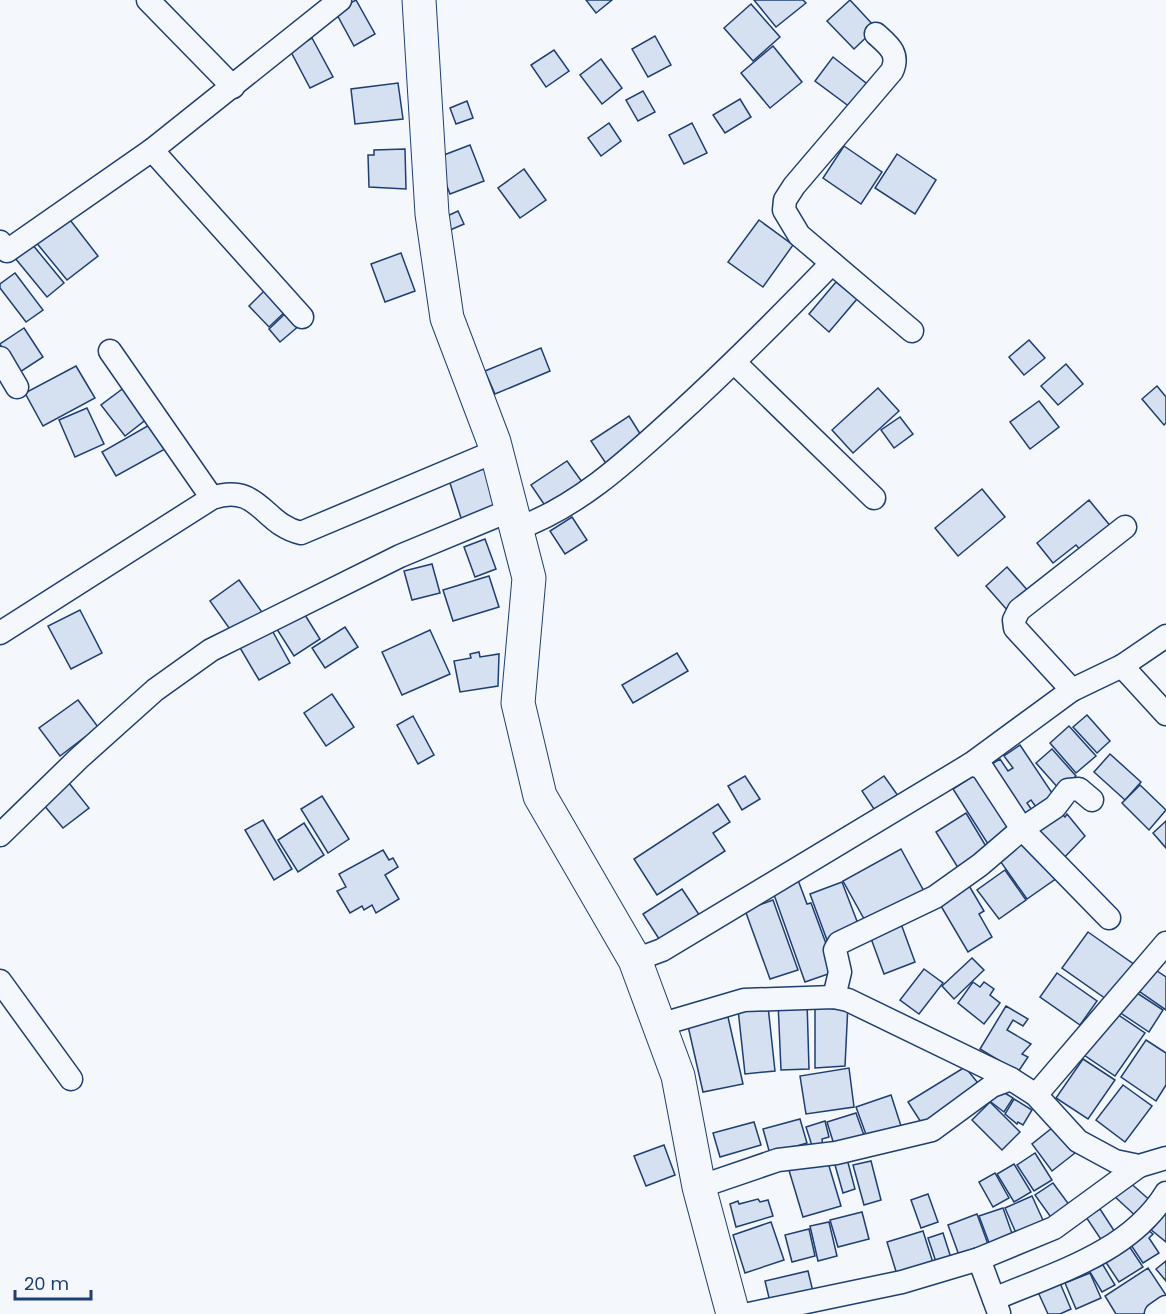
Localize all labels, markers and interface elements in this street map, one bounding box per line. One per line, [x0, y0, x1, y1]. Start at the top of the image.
scale bar [15, 1263, 92, 1301]
text: 20 m [24, 1271, 69, 1296]

